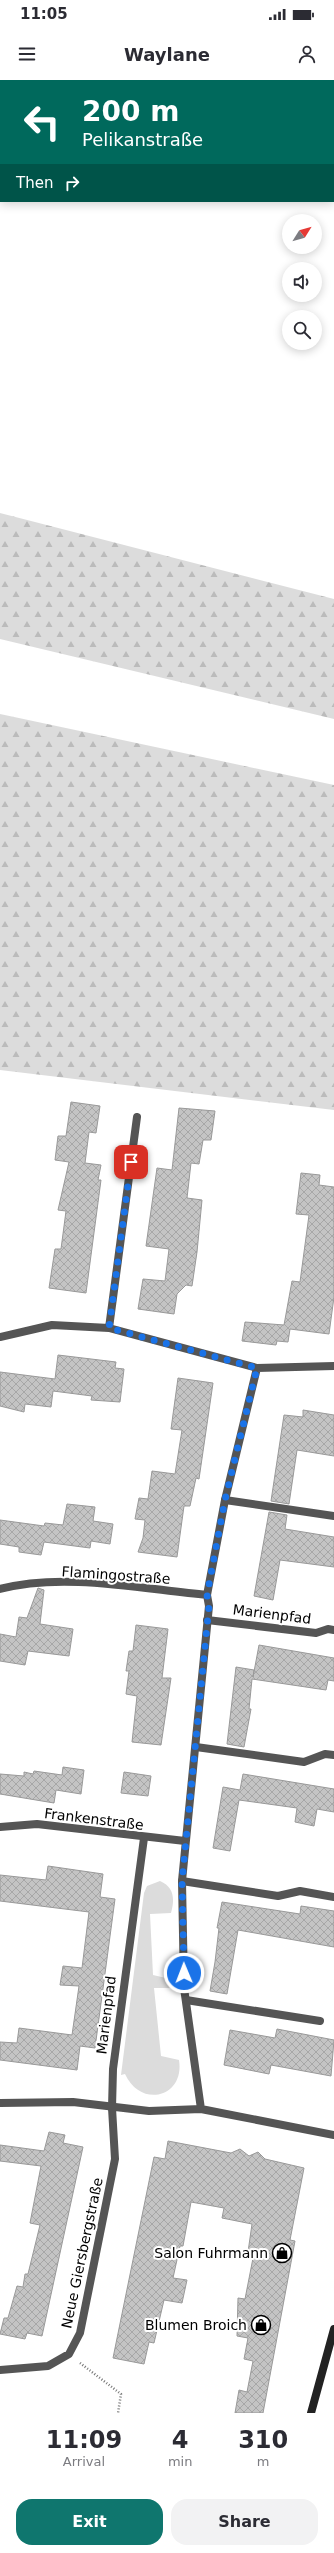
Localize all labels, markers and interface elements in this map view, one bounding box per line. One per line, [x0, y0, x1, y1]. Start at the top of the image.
text: 11:05 [20, 5, 68, 23]
icon: menu [16, 43, 38, 65]
icon: person [296, 43, 318, 65]
text: Waylane [124, 44, 210, 65]
text: 200 m [82, 95, 179, 128]
icon: left [16, 96, 68, 148]
text: Pelikanstraße [82, 129, 203, 150]
icon: right [61, 172, 83, 194]
text: Then [16, 174, 53, 192]
north arrow [282, 214, 322, 254]
map controls [282, 214, 322, 350]
button: sound [282, 262, 322, 302]
button: search [282, 310, 322, 350]
pin [114, 1145, 148, 1179]
icon: arrive [120, 1151, 142, 1173]
street label: Flamingostraße [61, 1563, 171, 1587]
street label: Marienpfad [232, 1601, 312, 1627]
street label: Frankenstraße [43, 1805, 145, 1833]
position arrow [163, 1952, 205, 1994]
street label: Marienpfad [93, 1975, 119, 2055]
street label: Neue Giersbergstraße [58, 2176, 106, 2330]
shop icon: Salon Fuhrmann [271, 2242, 293, 2264]
place label: Salon Fuhrmann [154, 2245, 268, 2261]
shop icon: Blumen Broich [250, 2314, 272, 2336]
place label: Blumen Broich [145, 2317, 247, 2333]
text: 11:09 [46, 2426, 122, 2454]
text: 4 [172, 2426, 188, 2454]
text: 310 [238, 2426, 288, 2454]
text: Arrival [63, 2454, 105, 2469]
text: min [168, 2454, 192, 2469]
text: m [257, 2454, 270, 2469]
button: Exit [16, 2499, 163, 2545]
button: Share [171, 2499, 318, 2545]

